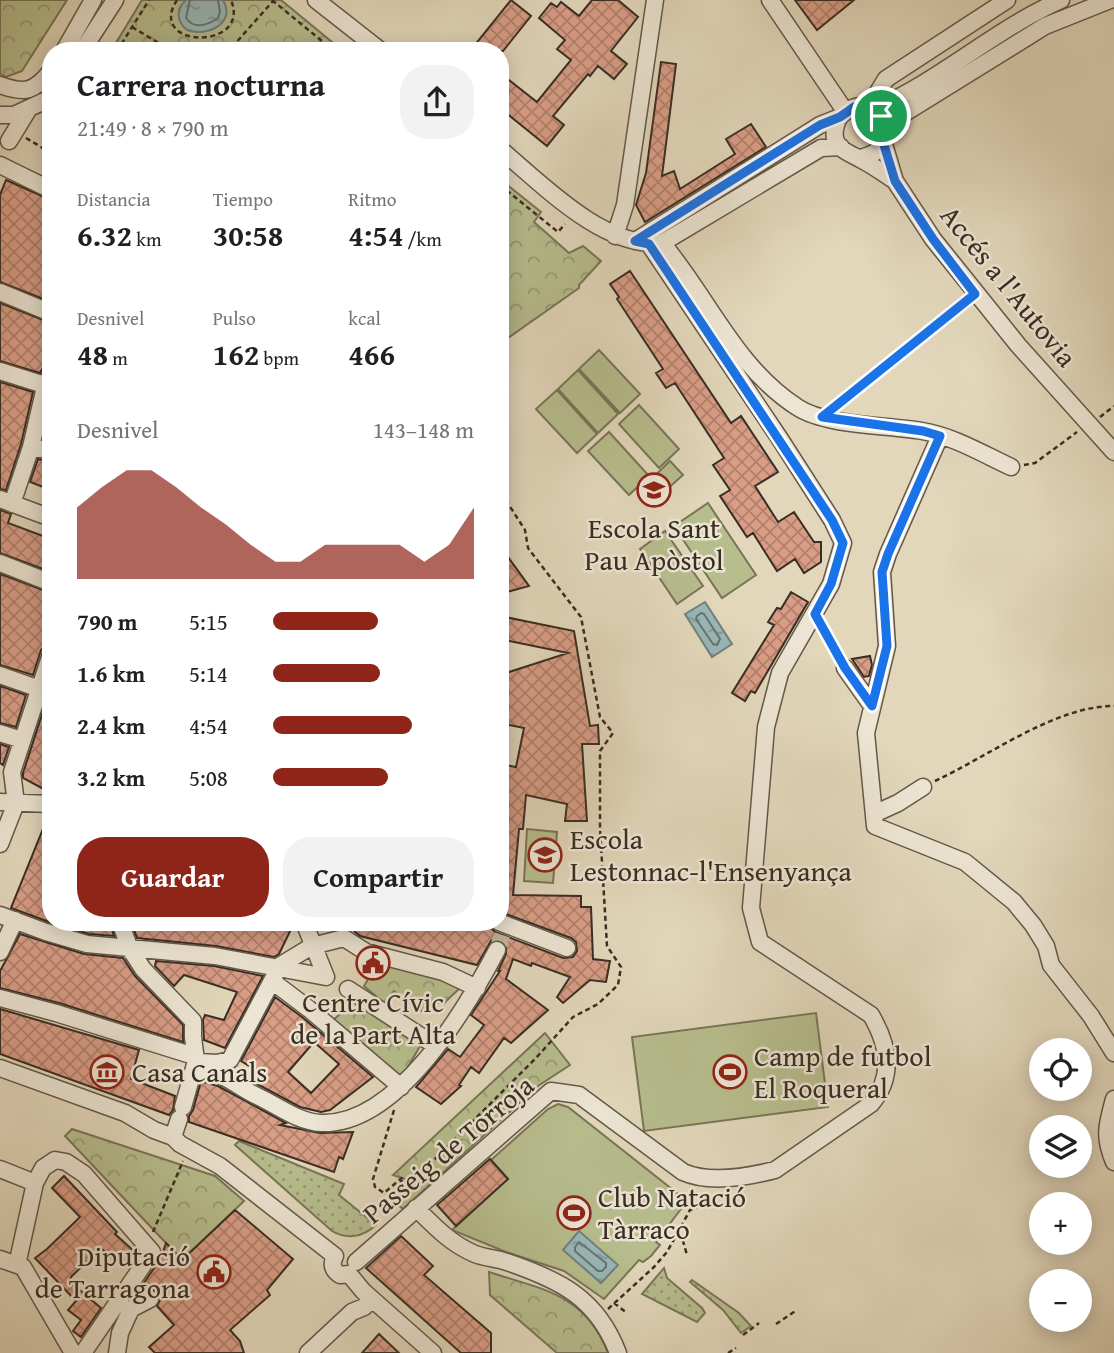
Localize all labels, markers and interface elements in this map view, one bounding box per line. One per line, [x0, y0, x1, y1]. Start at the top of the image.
text: Carrera nocturna [77, 61, 325, 108]
button: share [400, 65, 474, 139]
pin [851, 86, 911, 146]
icon: arrive [862, 97, 900, 135]
text: 21:49 · 8 × 790 m [77, 111, 229, 144]
text: Distancia [77, 185, 151, 213]
text: Tiempo [213, 185, 273, 213]
text: Ritmo [348, 185, 397, 213]
street label: Accés a l'Autovia [931, 196, 1088, 376]
text: 6.32 [77, 213, 132, 257]
text: 30:58 [213, 213, 283, 257]
text: 4:54 [348, 213, 403, 257]
text: km [132, 225, 161, 253]
text: /km [403, 225, 442, 253]
text: Desnivel [77, 304, 144, 332]
text: Pulso [213, 304, 256, 332]
text: kcal [348, 304, 381, 332]
text: 48 [77, 332, 108, 376]
text: 162 [213, 332, 259, 376]
text: 466 [348, 332, 395, 376]
text: m [108, 344, 128, 372]
text: bpm [259, 344, 299, 372]
text: Desnivel [77, 413, 158, 446]
text: 143–148 m [373, 413, 474, 446]
school or university icon: Escola Sant Pau Apòstol [635, 471, 673, 509]
place label: Escola Sant Pau Apòstol [584, 507, 724, 580]
text: 790 m [77, 605, 138, 638]
text: 5:15 [189, 605, 228, 638]
text: 1.6 km [77, 657, 145, 690]
text: 5:14 [189, 657, 228, 690]
text: 2.4 km [77, 709, 145, 742]
text: 4:54 [189, 709, 228, 742]
text: 3.2 km [77, 761, 145, 794]
text: 5:08 [189, 761, 228, 794]
place label: Escola Lestonnac-l'Ensenyança [570, 818, 853, 891]
school or university icon: Escola Lestonnac-l'Ensenyança [526, 836, 564, 874]
button: Guardar [77, 837, 269, 917]
button: Compartir [283, 837, 474, 917]
public building icon: Centre Cívic de la Part Alta [354, 944, 392, 982]
place label: Centre Cívic de la Part Alta [290, 981, 456, 1054]
place label: Camp de futbol El Roqueral [754, 1035, 932, 1108]
map controls [1029, 1038, 1092, 1332]
button: locate [1029, 1038, 1092, 1101]
place label: Casa Canals [132, 1051, 267, 1092]
museum icon: Casa Canals [88, 1053, 126, 1091]
sports icon: Camp de futbol El Roqueral [711, 1053, 749, 1091]
street label: Passeig de Torroja [353, 1064, 543, 1233]
button: layers [1029, 1115, 1092, 1178]
place label: Club Natació Tàrraco [598, 1176, 746, 1249]
button: + [1029, 1192, 1092, 1255]
sports icon: Club Natació Tàrraco [555, 1194, 593, 1232]
place label: Diputació de Tarragona [35, 1235, 191, 1308]
public building icon: Diputació de Tarragona [195, 1253, 233, 1291]
button: − [1029, 1269, 1092, 1332]

